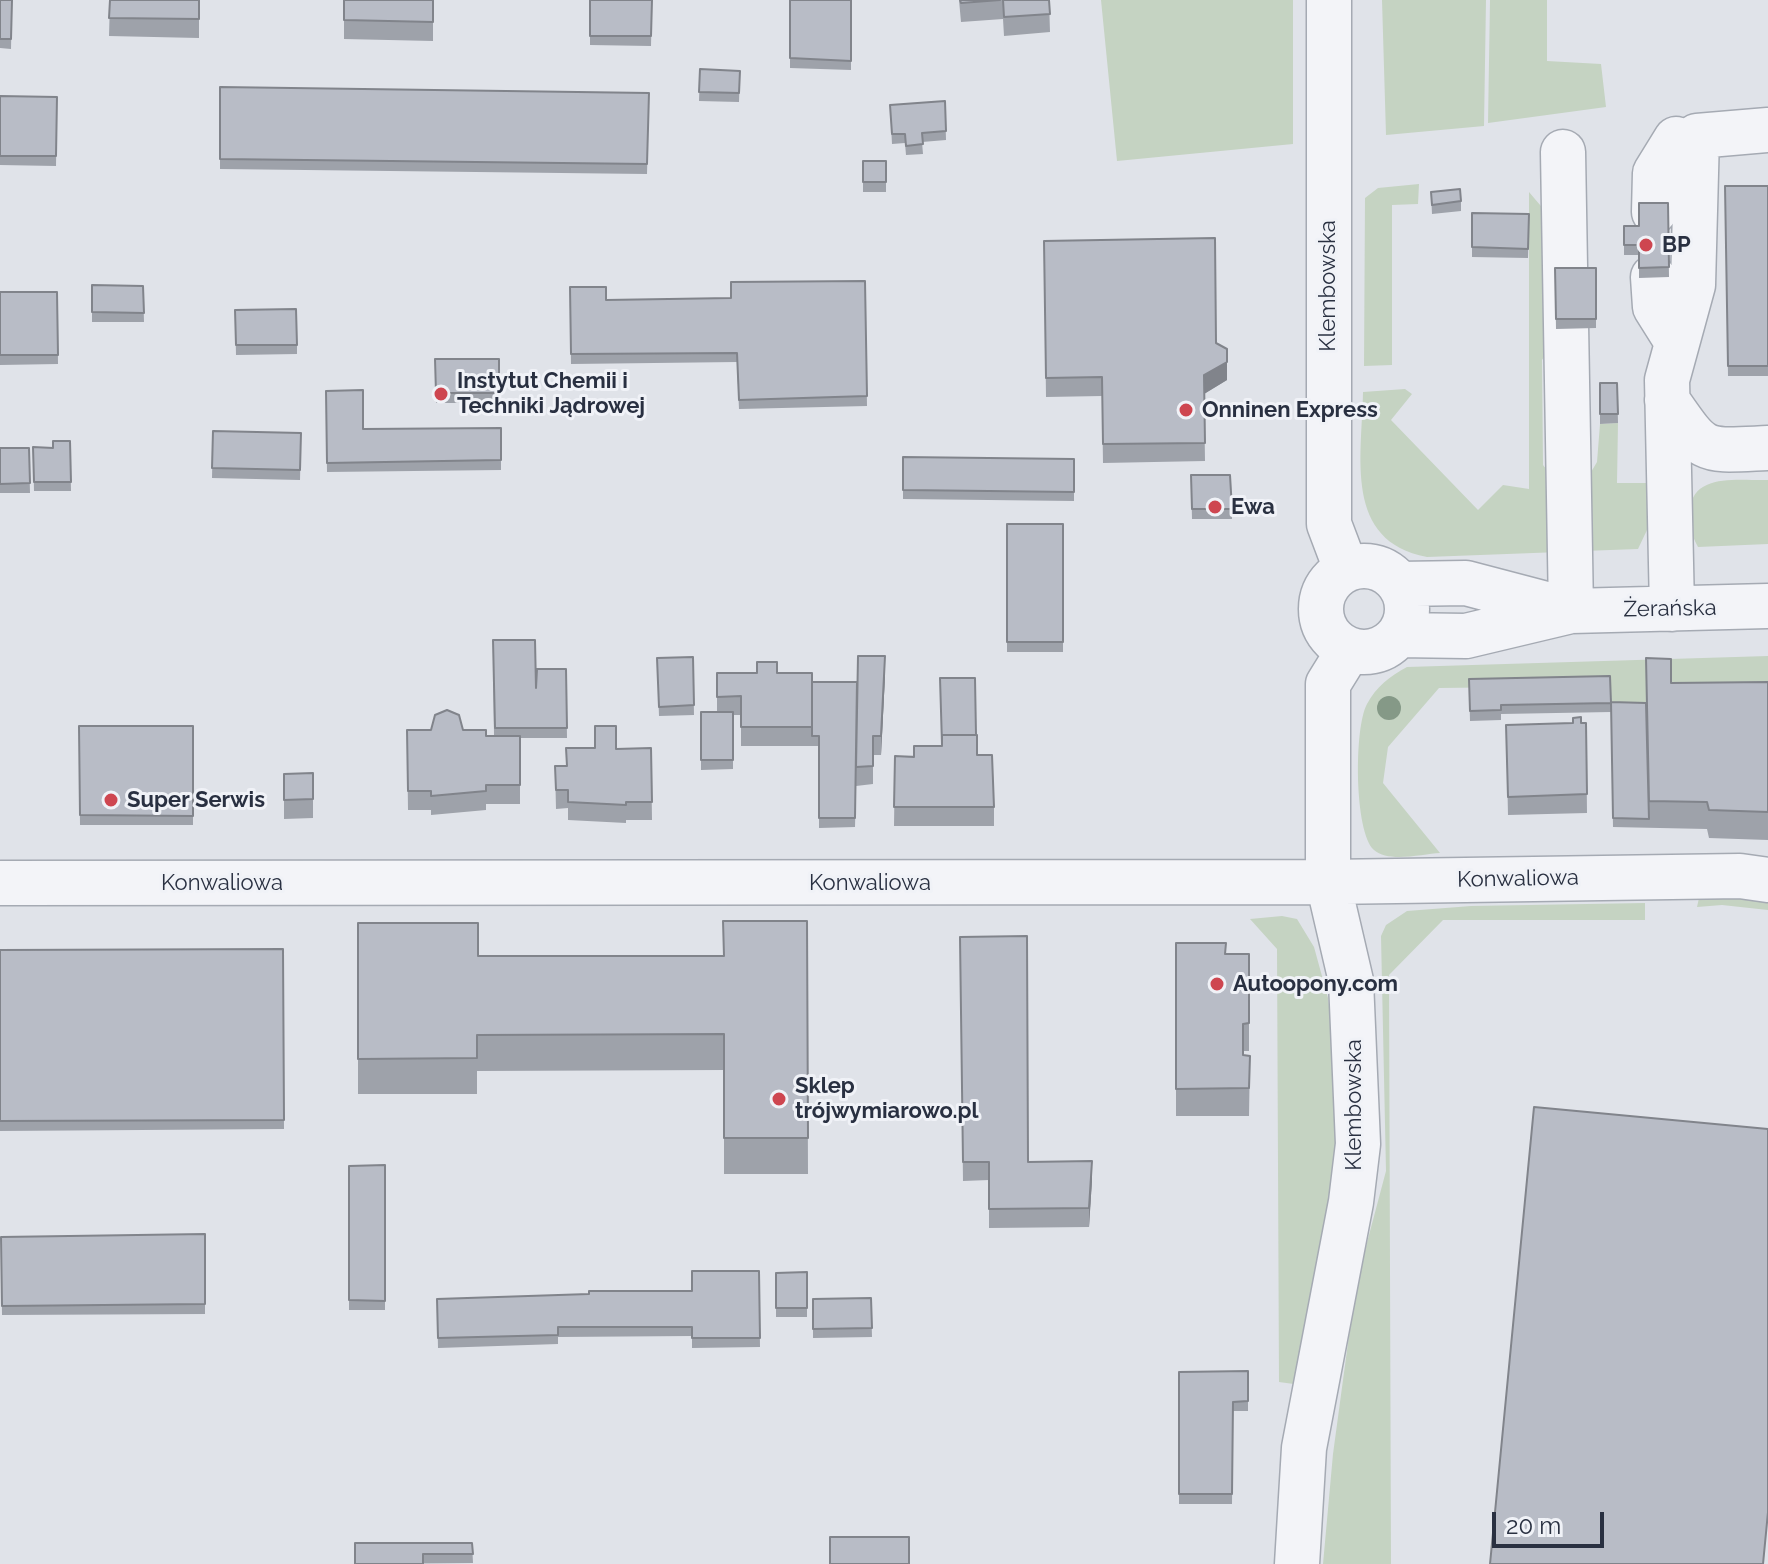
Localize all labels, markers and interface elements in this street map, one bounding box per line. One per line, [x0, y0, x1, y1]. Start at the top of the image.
street label: Klembowska [1315, 220, 1341, 352]
place label: BP [1662, 232, 1691, 258]
marker: BP [1637, 236, 1655, 254]
place label: Instytut Chemii i Techniki Jądrowej [457, 368, 645, 420]
marker: Instytut Chemii i Techniki Jądrowej [432, 385, 450, 403]
place label: Onninen Express [1202, 397, 1378, 423]
marker: Onninen Express [1177, 401, 1195, 419]
place label: Ewa [1231, 494, 1275, 520]
marker: Ewa [1206, 498, 1224, 516]
street label: Żerańska [1623, 595, 1717, 623]
place label: Super Serwis [127, 787, 265, 813]
marker: Super Serwis [102, 791, 120, 809]
street label: Konwaliowa [1457, 865, 1579, 893]
street label: Konwaliowa [161, 870, 283, 896]
street label: Konwaliowa [809, 870, 931, 896]
place label: Autoopony.com [1233, 971, 1398, 997]
marker: Autoopony.com [1208, 975, 1226, 993]
street label: Klembowska [1341, 1039, 1367, 1171]
place label: Sklep trójwymiarowo.pl [795, 1073, 978, 1124]
marker: Sklep trójwymiarowo.pl [770, 1090, 788, 1108]
scale bar [1496, 1496, 1608, 1546]
text: 20 m [1506, 1511, 1561, 1540]

